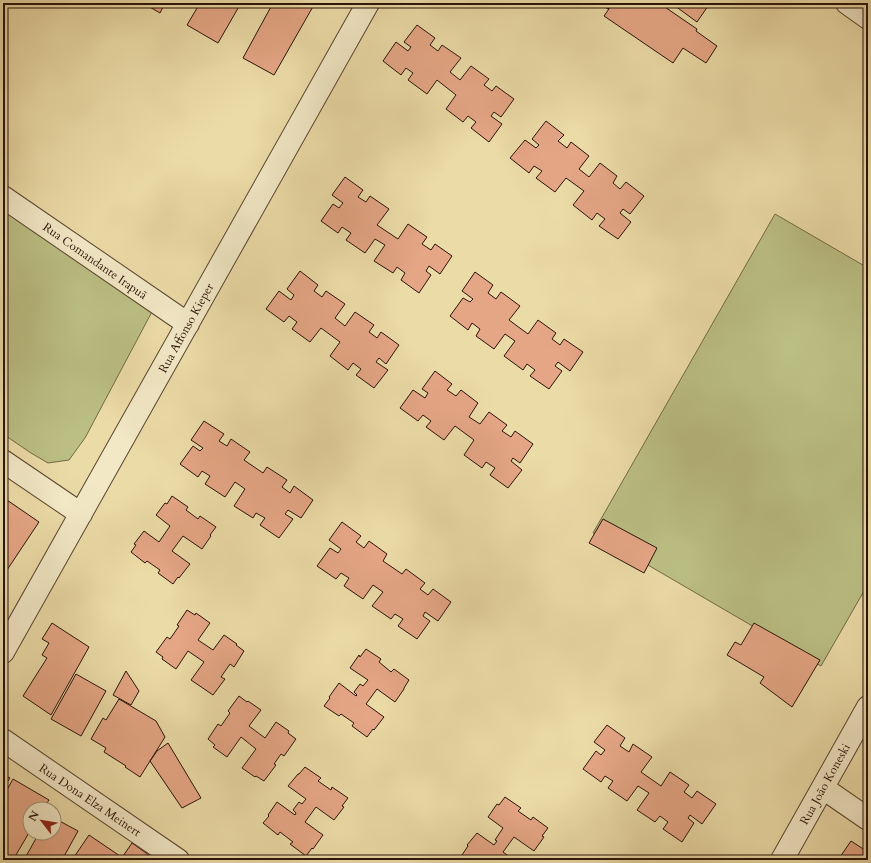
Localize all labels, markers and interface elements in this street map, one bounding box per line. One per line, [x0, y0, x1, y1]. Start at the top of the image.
street label: Rua Comandante Irapuã [40, 219, 151, 304]
street label: Rua Affonso Kieper [155, 280, 218, 376]
street label: Rua João Koneski [796, 740, 854, 827]
street label: Rua Dona Elza Meinert [36, 760, 144, 840]
north arrow [22, 801, 62, 841]
text: N [25, 808, 43, 824]

